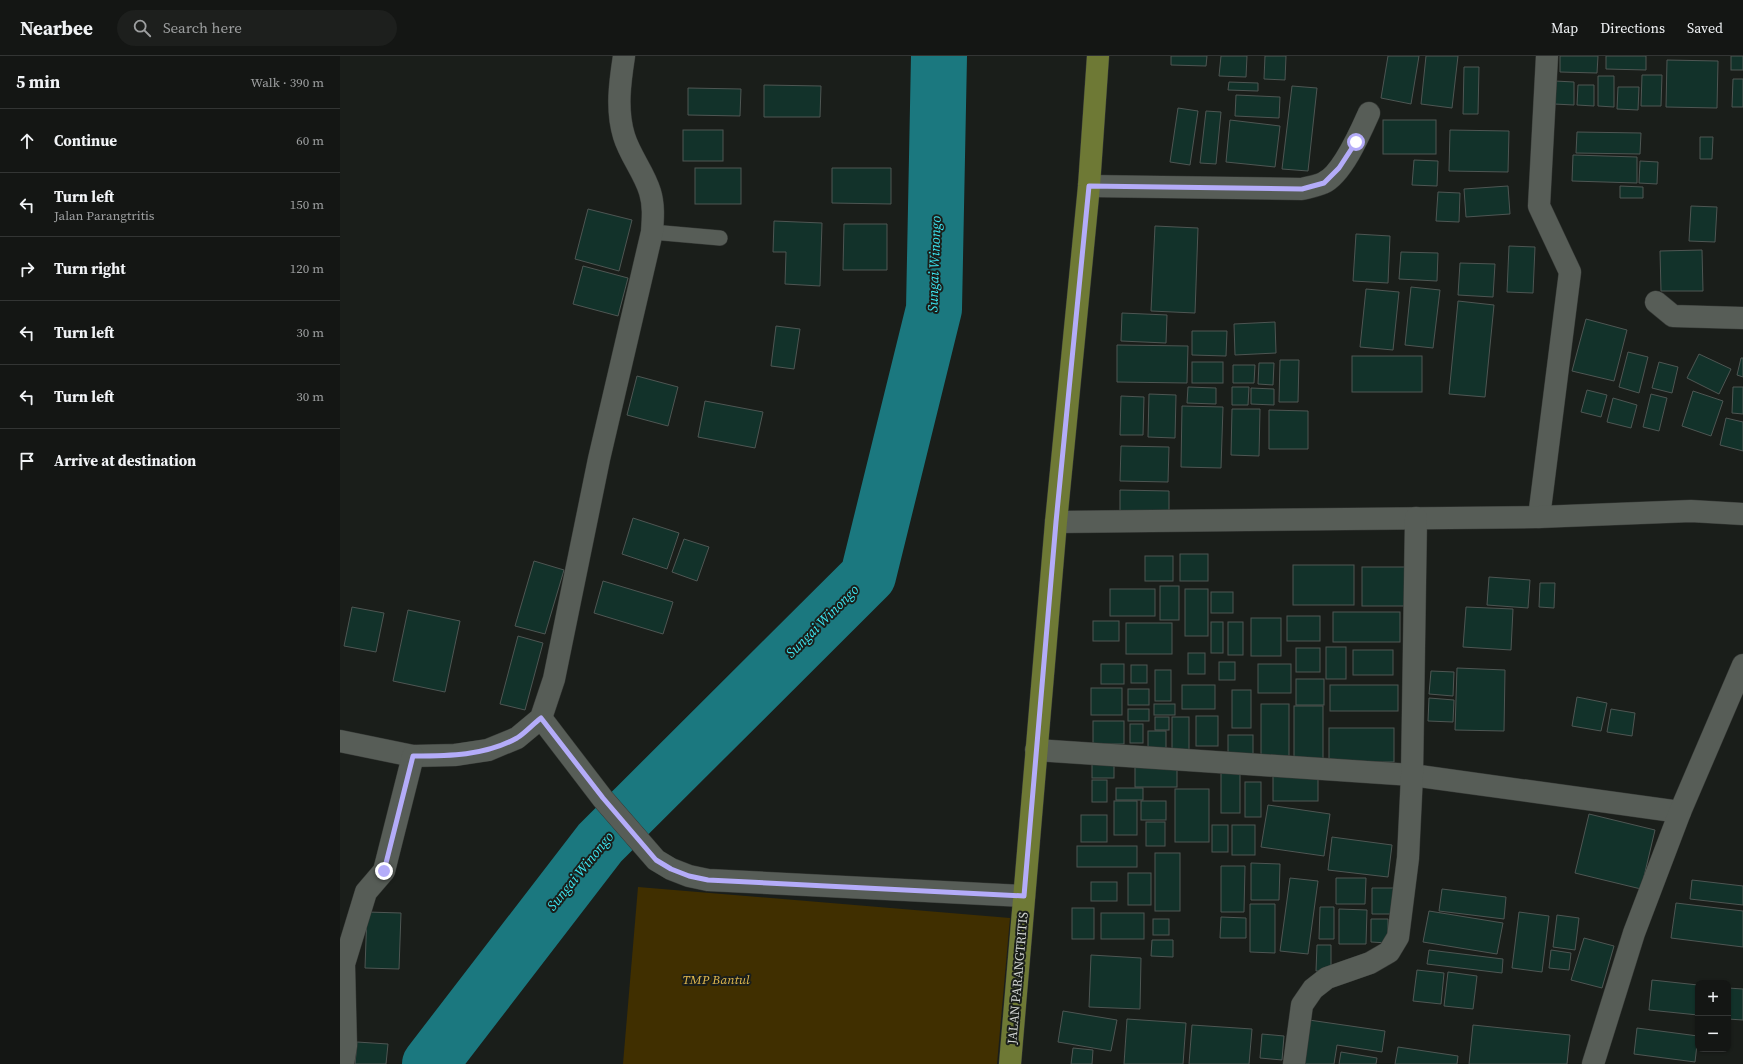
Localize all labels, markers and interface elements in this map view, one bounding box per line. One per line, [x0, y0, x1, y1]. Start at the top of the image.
search box [117, 10, 397, 46]
text: Nearbee [20, 15, 93, 41]
icon: search [131, 17, 153, 39]
text: Search here [163, 17, 242, 38]
text: Map [1551, 18, 1578, 38]
text: Directions [1600, 18, 1665, 38]
text: Saved [1687, 18, 1723, 38]
text: 5 min [16, 70, 60, 94]
text: Walk · 390 m [251, 74, 324, 91]
icon: ahead [16, 130, 38, 152]
text: Continue [54, 130, 117, 151]
text: 60 m [296, 132, 324, 149]
route start [1347, 133, 1365, 151]
text: Turn left [54, 186, 114, 207]
icon: left [16, 194, 38, 216]
text: 150 m [290, 196, 324, 213]
text: Jalan Parangtritis [54, 207, 154, 224]
water label: Sungai Winongo [922, 215, 946, 313]
icon: right [16, 258, 38, 280]
text: Turn right [54, 258, 126, 279]
text: 120 m [290, 260, 324, 277]
icon: left [16, 322, 38, 344]
text: Turn left [54, 322, 114, 343]
text: 30 m [296, 324, 324, 341]
icon: left [16, 386, 38, 408]
text: Turn left [54, 386, 114, 407]
text: 30 m [296, 388, 324, 405]
icon: arrive [16, 450, 38, 472]
text: Arrive at destination [54, 450, 196, 471]
water label: Sungai Winongo [781, 580, 863, 662]
water label: Sungai Winongo [542, 827, 618, 915]
route end [375, 862, 393, 880]
street label: JALAN PARANGTRITIS [1003, 911, 1032, 1046]
park label: TMP Bantul [682, 971, 750, 988]
map controls [1695, 980, 1731, 1052]
button: + [1695, 980, 1731, 1016]
button: − [1695, 1016, 1731, 1052]

